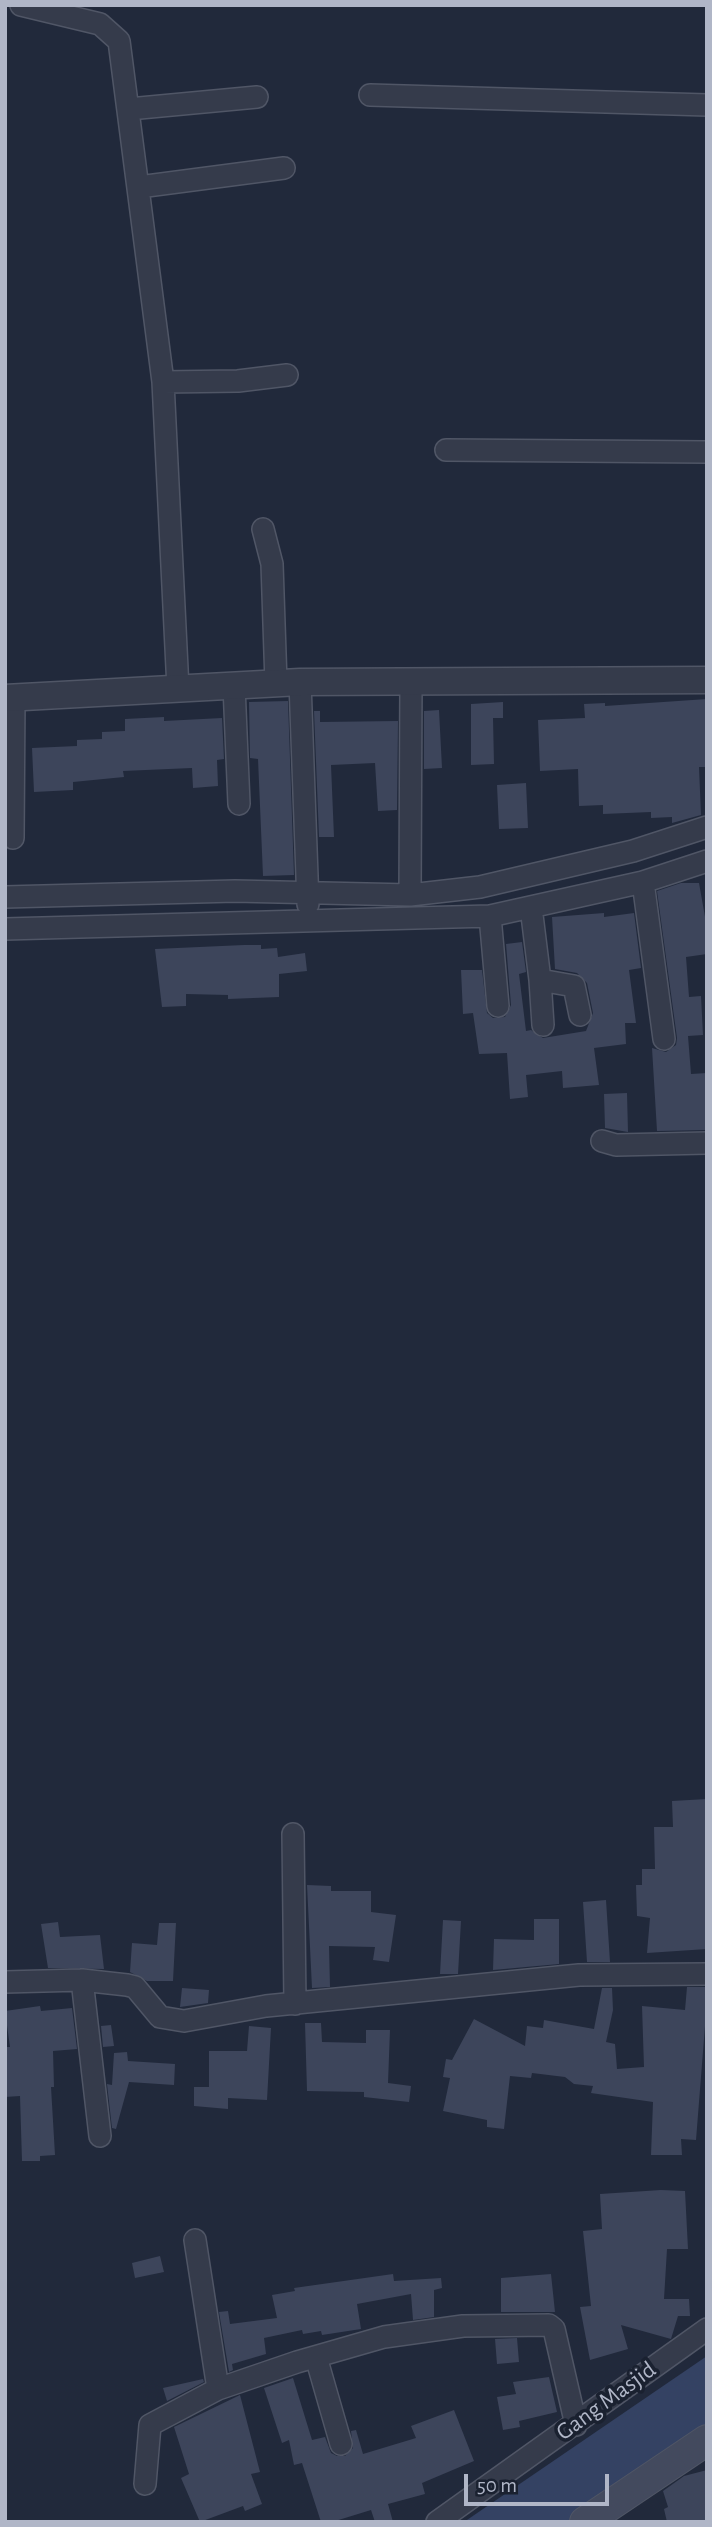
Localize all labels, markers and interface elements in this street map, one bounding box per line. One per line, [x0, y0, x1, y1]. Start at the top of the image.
street label: Gang Masjid [550, 2355, 662, 2447]
scale bar [467, 2460, 612, 2504]
text: 50 m [477, 2475, 517, 2496]

